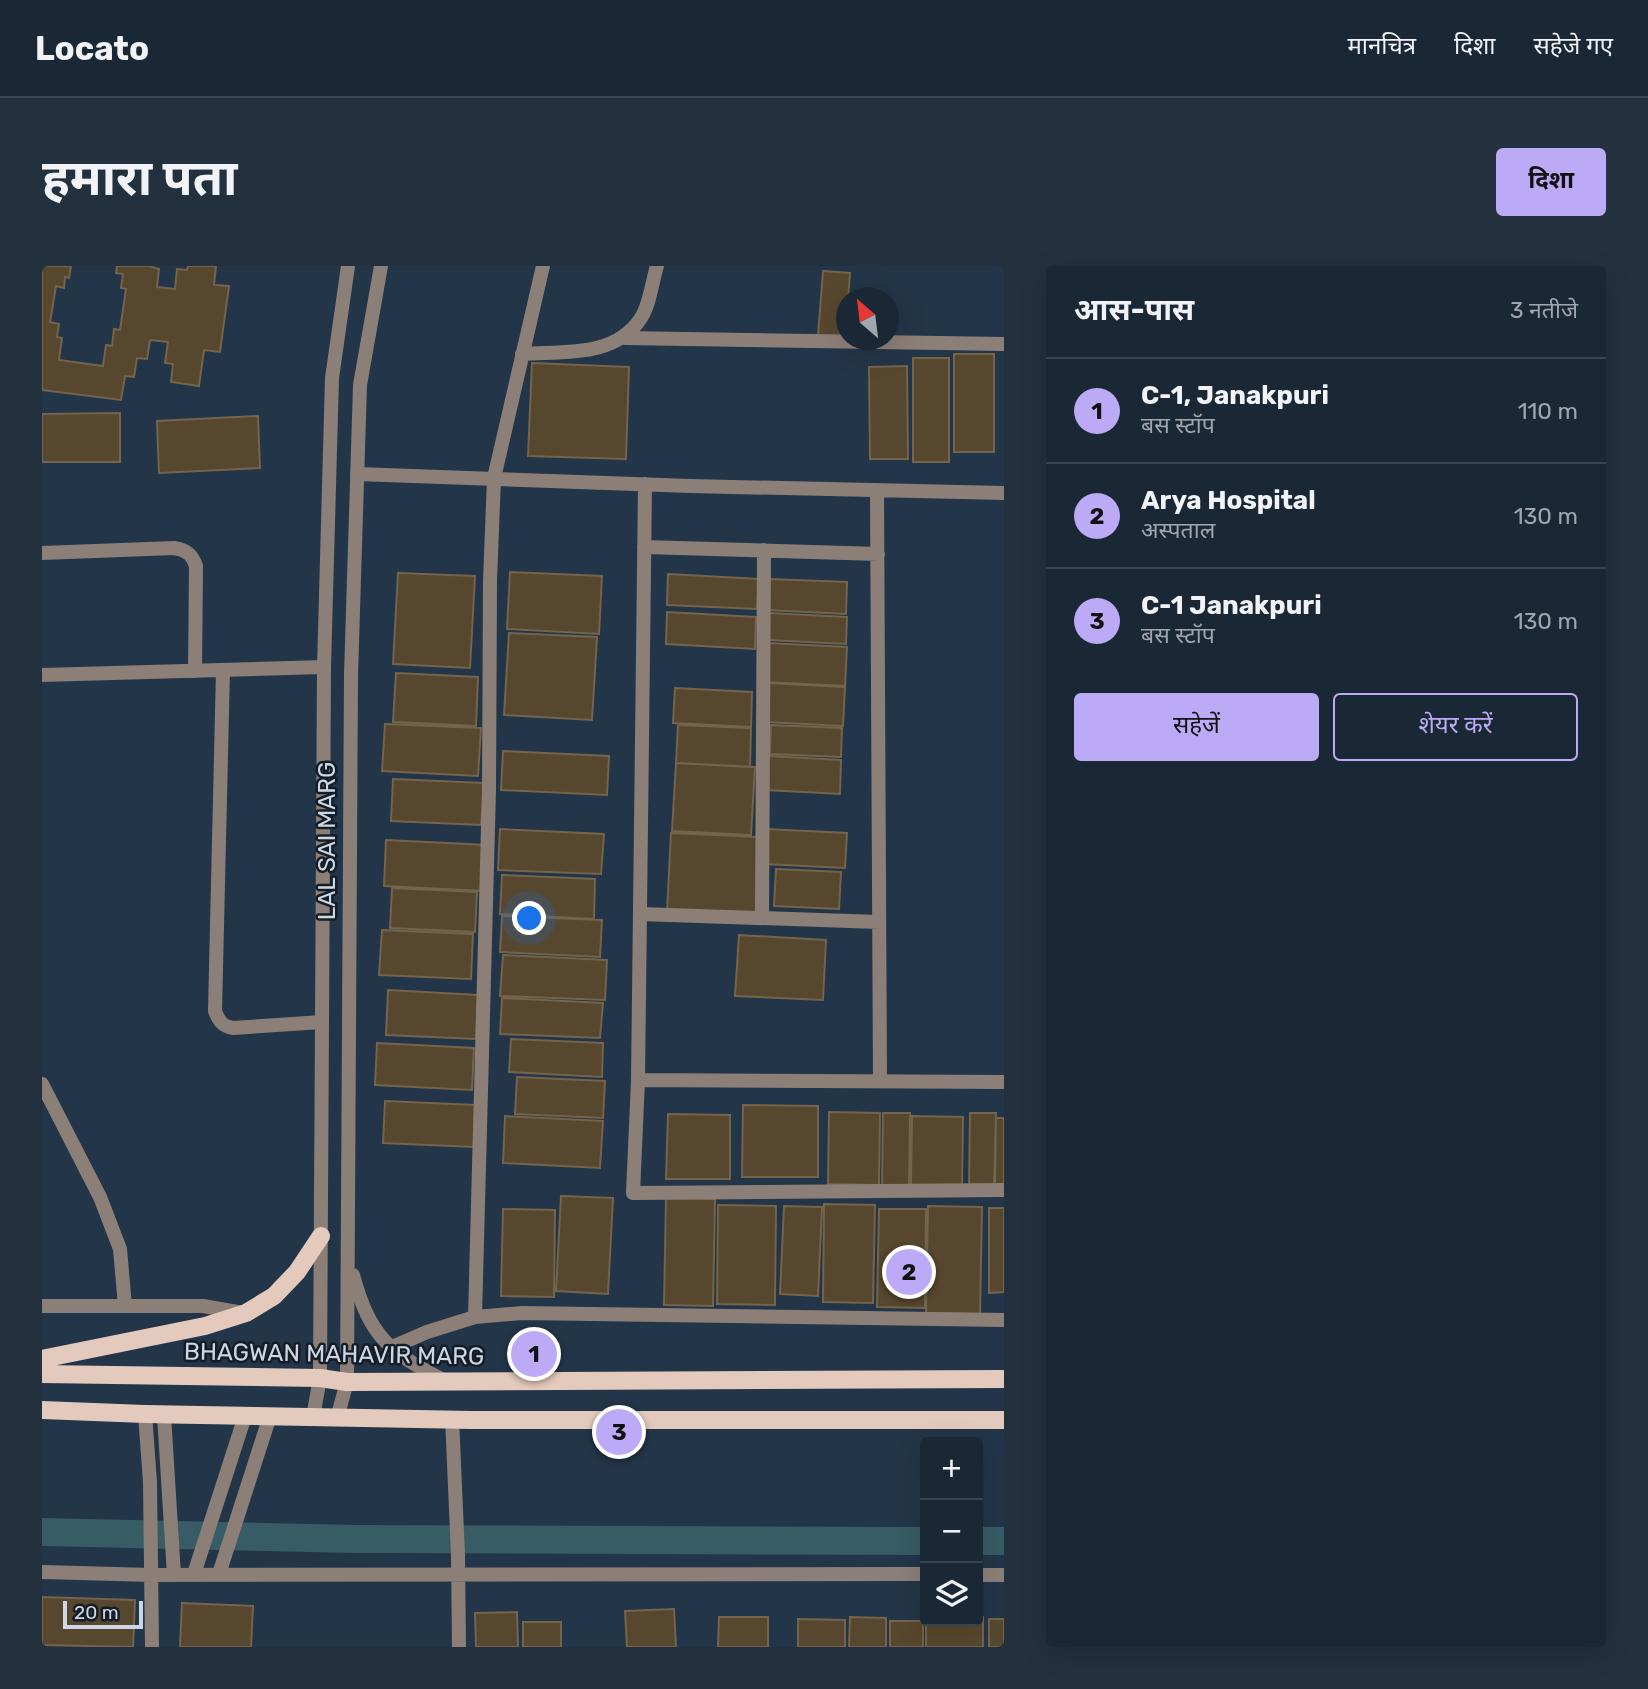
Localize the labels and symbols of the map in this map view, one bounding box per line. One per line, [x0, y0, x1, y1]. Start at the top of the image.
north arrow [836, 287, 899, 350]
street label: LAL SAI MARG [313, 762, 341, 920]
your location [512, 901, 546, 935]
pin: 2 [886, 1246, 932, 1298]
pin: 1 [511, 1328, 557, 1380]
street label: BHAGWAN MAHAVIR MARG [184, 1337, 484, 1371]
pin: 3 [596, 1406, 642, 1458]
scale bar [63, 1598, 144, 1630]

